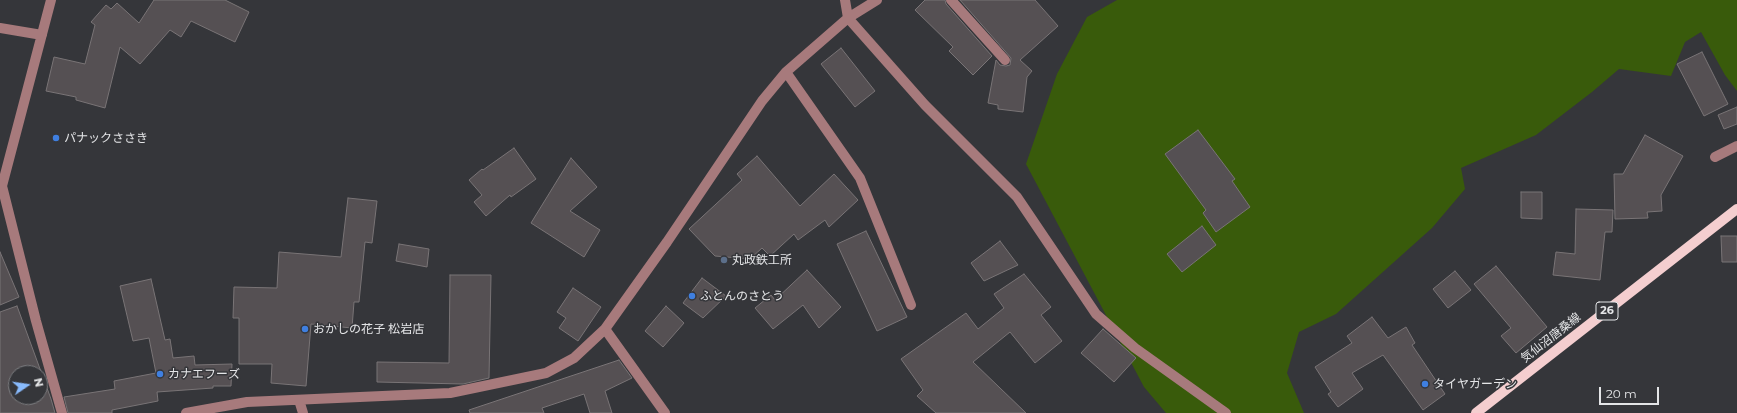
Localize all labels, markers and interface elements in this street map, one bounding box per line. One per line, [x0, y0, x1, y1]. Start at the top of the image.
place label: パナックささき [64, 131, 148, 145]
marker: パナックささき [51, 133, 61, 143]
place label: 丸政鉄工所 [732, 253, 792, 267]
marker: 丸政鉄工所 [719, 255, 729, 265]
place label: ふとんのさとう [700, 289, 784, 303]
marker: ふとんのさとう [687, 291, 697, 301]
road number: 26 [1596, 302, 1618, 320]
street label: 気仙沼唐桑線 [1518, 310, 1584, 366]
place label: おかしの花子 松岩店 [313, 322, 424, 336]
marker: おかしの花子 松岩店 [300, 324, 310, 334]
north arrow [8, 365, 48, 405]
place label: カナエフーズ [168, 367, 240, 381]
marker: カナエフーズ [155, 369, 165, 379]
text: N [31, 377, 47, 388]
place label: タイヤガーデン [1433, 377, 1517, 391]
marker: タイヤガーデン [1420, 379, 1430, 389]
scale bar [1601, 379, 1661, 405]
text: 20 m [1606, 386, 1637, 401]

